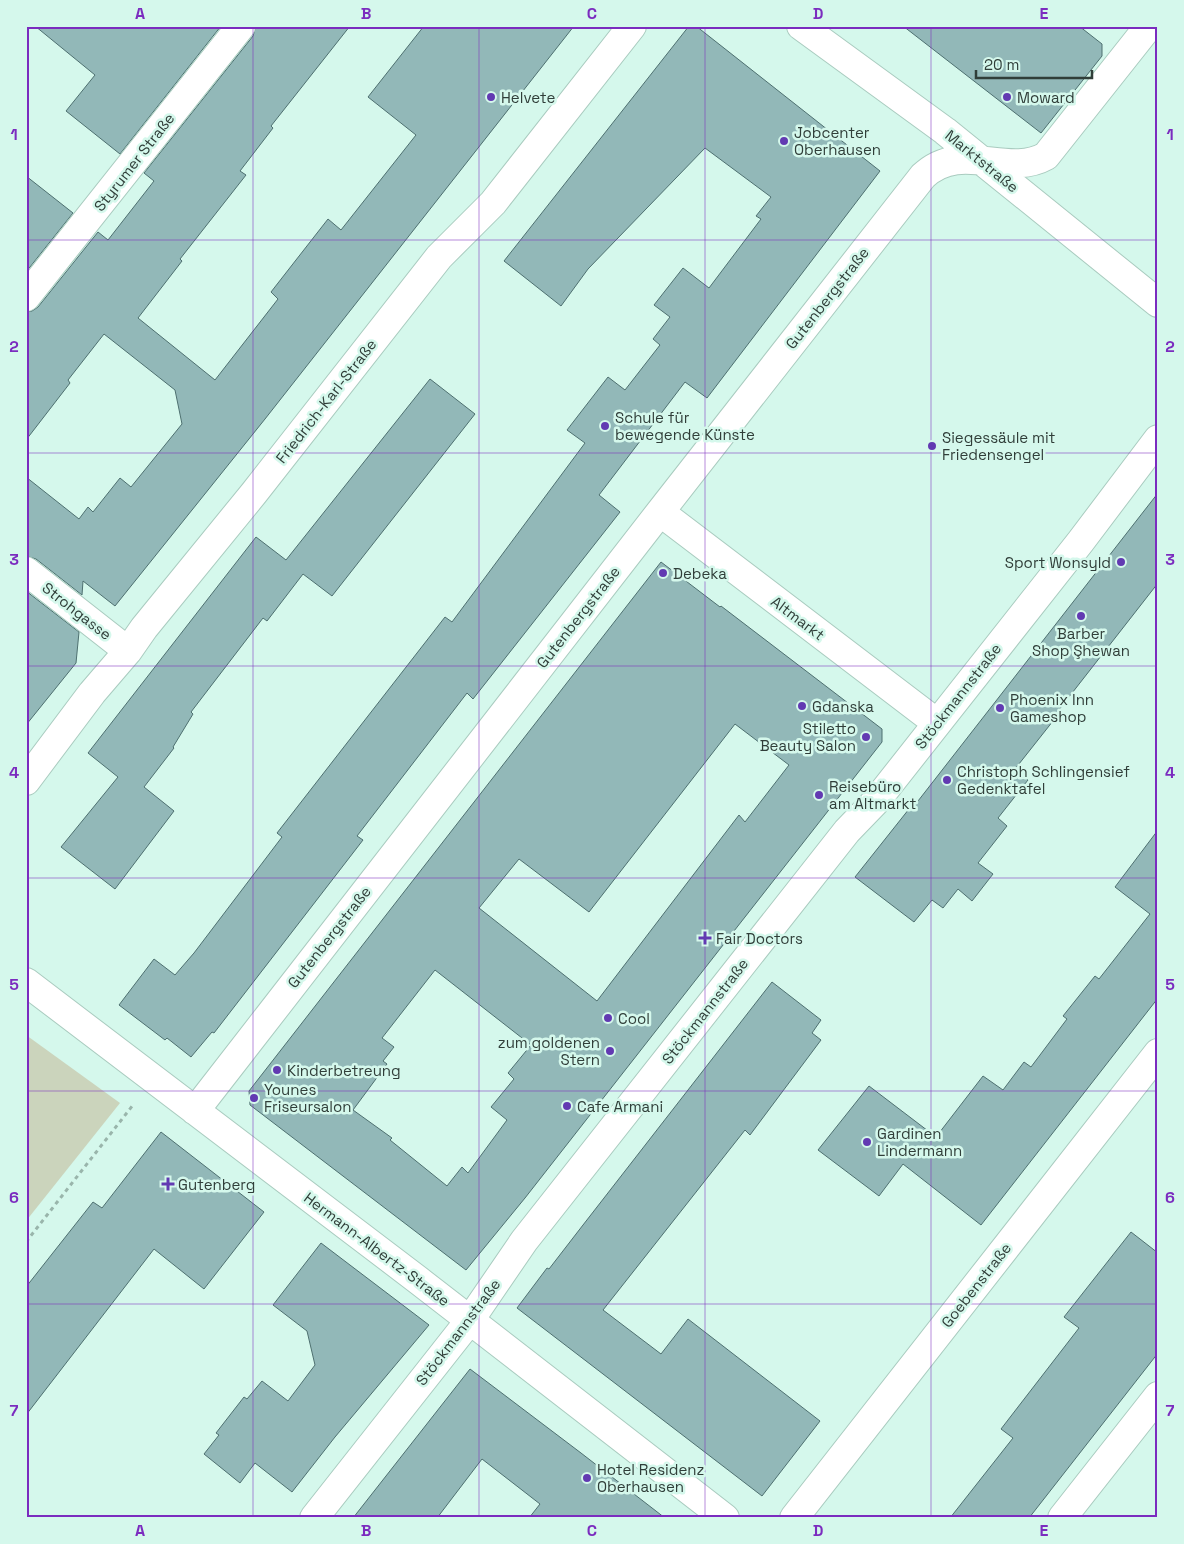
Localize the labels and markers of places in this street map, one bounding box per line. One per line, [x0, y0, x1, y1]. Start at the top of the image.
place label: Helvete [501, 88, 555, 107]
place label: Moward [1017, 88, 1075, 107]
marker: Helvete [485, 91, 497, 103]
marker: Moward [1001, 91, 1013, 103]
place label: Jobcenter Oberhausen [794, 123, 881, 159]
marker: Jobcenter Oberhausen [778, 135, 790, 147]
place label: Schule für bewegende Künste [615, 408, 755, 444]
marker: Schule für bewegende Künste [599, 420, 611, 432]
place label: Siegessäule mit Friedensengel [942, 428, 1056, 464]
marker: Siegessäule mit Friedensengel [926, 440, 938, 452]
place label: Sport Wonsyld [1005, 553, 1111, 572]
marker: Sport Wonsyld [1115, 556, 1127, 568]
place label: Debeka [673, 564, 727, 583]
marker: Debeka [657, 567, 669, 579]
marker: Barber Shop Şhewan [1075, 610, 1087, 622]
place label: Barber Shop Şhewan [1032, 624, 1130, 660]
place label: Phoenix Inn Gameshop [1010, 690, 1094, 726]
place label: Gdanska [812, 697, 874, 716]
marker: Gdanska [796, 700, 808, 712]
marker: Phoenix Inn Gameshop [994, 702, 1006, 714]
place label: Stiletto Beauty Salon [760, 719, 856, 755]
marker: Stiletto Beauty Salon [860, 731, 872, 743]
place label: Christoph Schlingensief Gedenktafel [957, 762, 1130, 798]
marker: Christoph Schlingensief Gedenktafel [941, 774, 953, 786]
place label: Reisebüro am Altmarkt [829, 777, 916, 813]
marker: Reisebüro am Altmarkt [813, 789, 825, 801]
place label: Fair Doctors [716, 929, 803, 948]
marker: Fair Doctors [698, 931, 712, 945]
place label: Cool [618, 1009, 650, 1028]
marker: Cool [602, 1012, 614, 1024]
place label: zum goldenen Stern [498, 1033, 600, 1069]
marker: zum goldenen Stern [604, 1045, 616, 1057]
place label: Kinderbetreung [287, 1061, 401, 1080]
marker: Kinderbetreung [271, 1064, 283, 1076]
place label: Younes Friseursalon [264, 1080, 352, 1116]
marker: Younes Friseursalon [248, 1092, 260, 1104]
place label: Cafe Armani [577, 1097, 663, 1116]
marker: Cafe Armani [561, 1100, 573, 1112]
place label: Gardinen Lindermann [877, 1124, 962, 1160]
marker: Gardinen Lindermann [861, 1136, 873, 1148]
place label: Gutenberg [178, 1175, 255, 1194]
marker: Gutenberg [162, 1178, 174, 1190]
place label: Hotel Residenz Oberhausen [597, 1460, 704, 1496]
marker: Hotel Residenz Oberhausen [581, 1472, 593, 1484]

